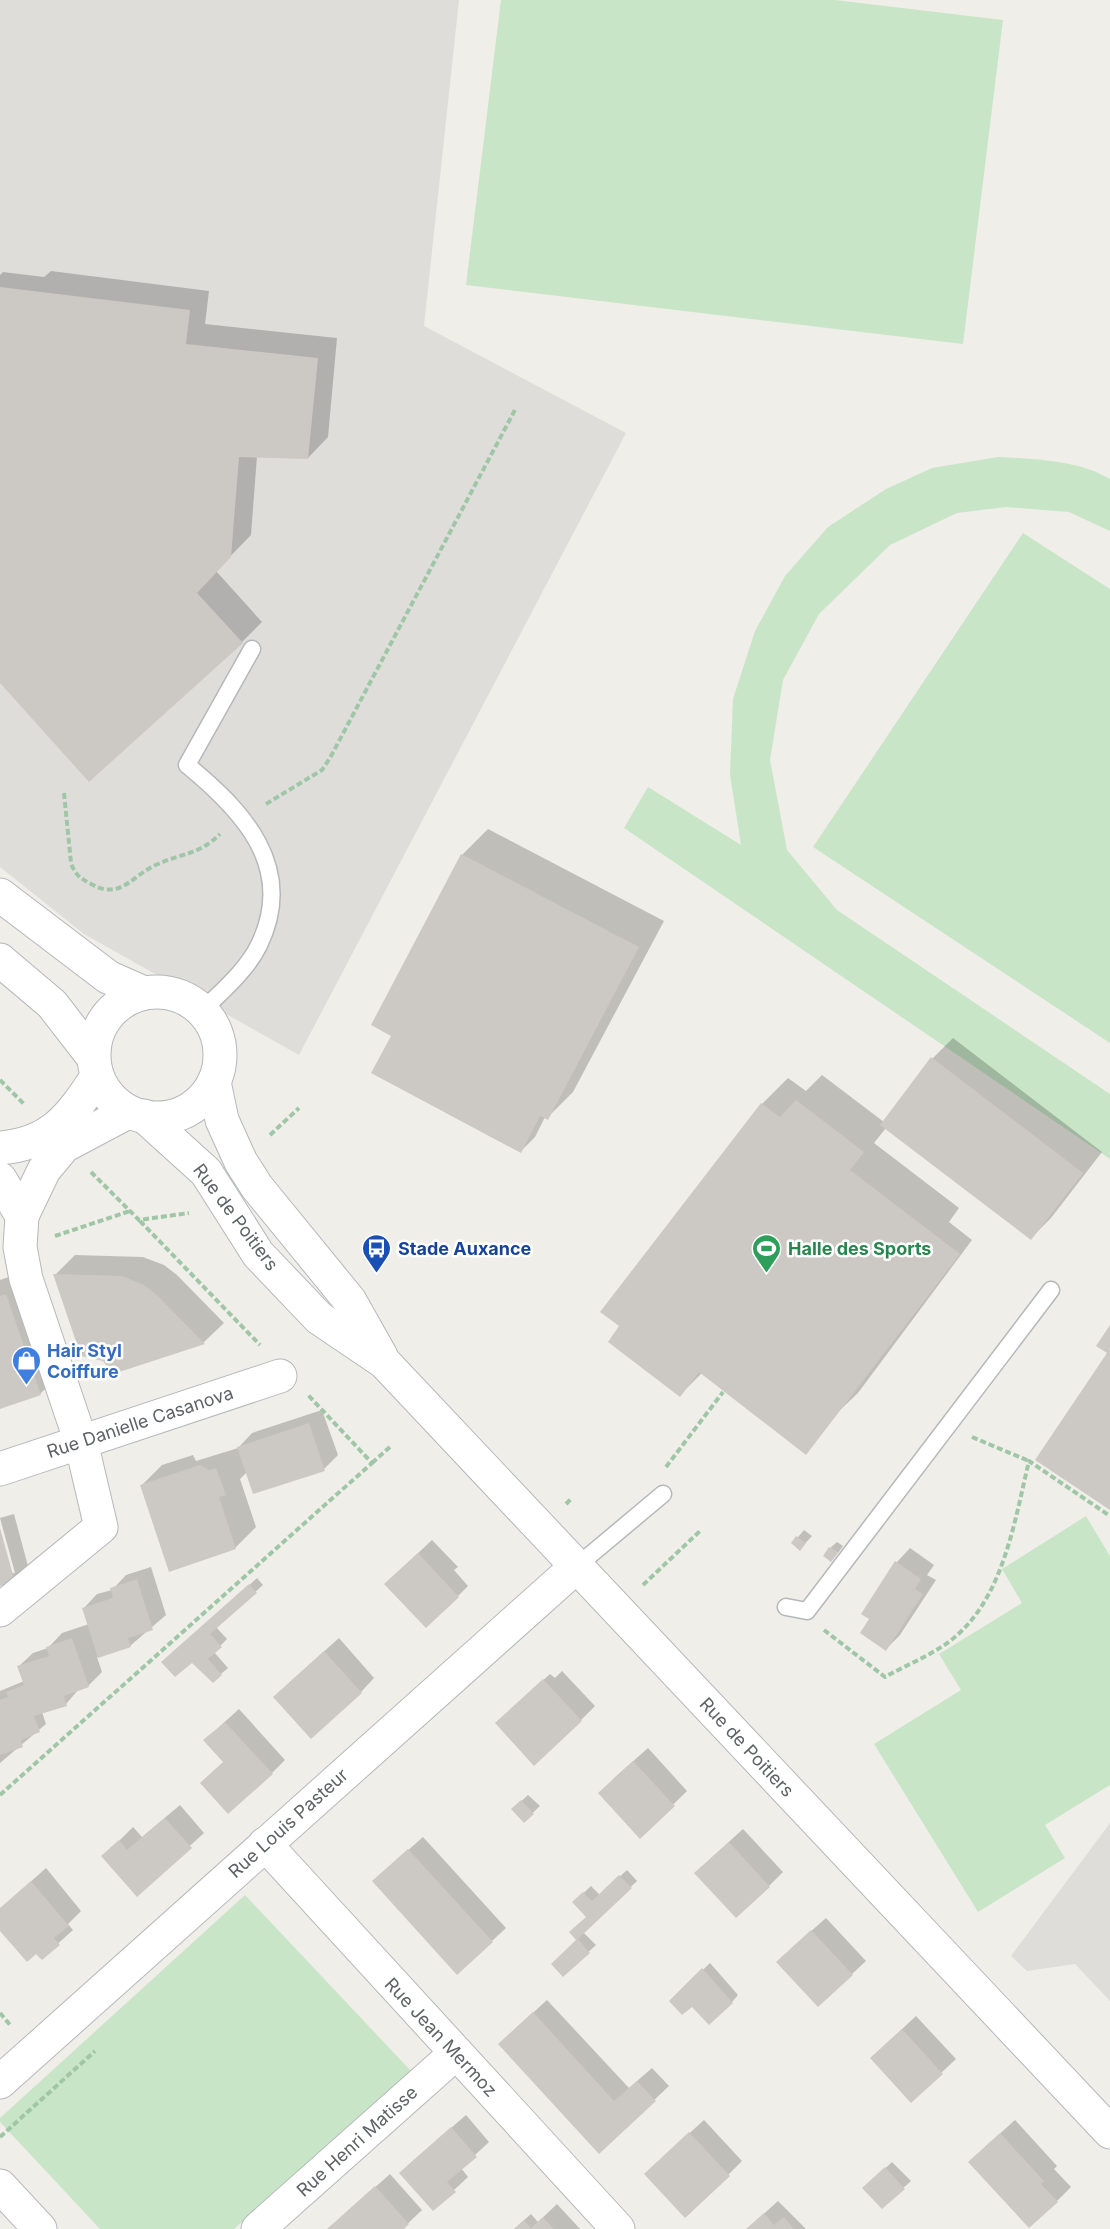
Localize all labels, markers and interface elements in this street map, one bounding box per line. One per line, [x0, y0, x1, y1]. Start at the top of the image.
street label: Rue de Poitiers [189, 1160, 283, 1274]
bus stop icon: Stade Auxance [361, 1232, 393, 1274]
sports icon: Halle des Sports [751, 1232, 783, 1274]
place label: Stade Auxance [398, 1238, 532, 1259]
place label: Halle des Sports [788, 1238, 931, 1259]
place label: Hair Styl Coiffure [47, 1340, 122, 1382]
shop icon: Hair Styl Coiffure [10, 1344, 42, 1386]
street label: Rue Danielle Casanova [44, 1382, 236, 1462]
street label: Rue de Poitiers [696, 1693, 798, 1801]
street label: Rue Louis Pasteur [224, 1764, 352, 1882]
street label: Rue Jean Mermoz [381, 1973, 501, 2101]
street label: Rue Henri Matisse [292, 2081, 422, 2201]

